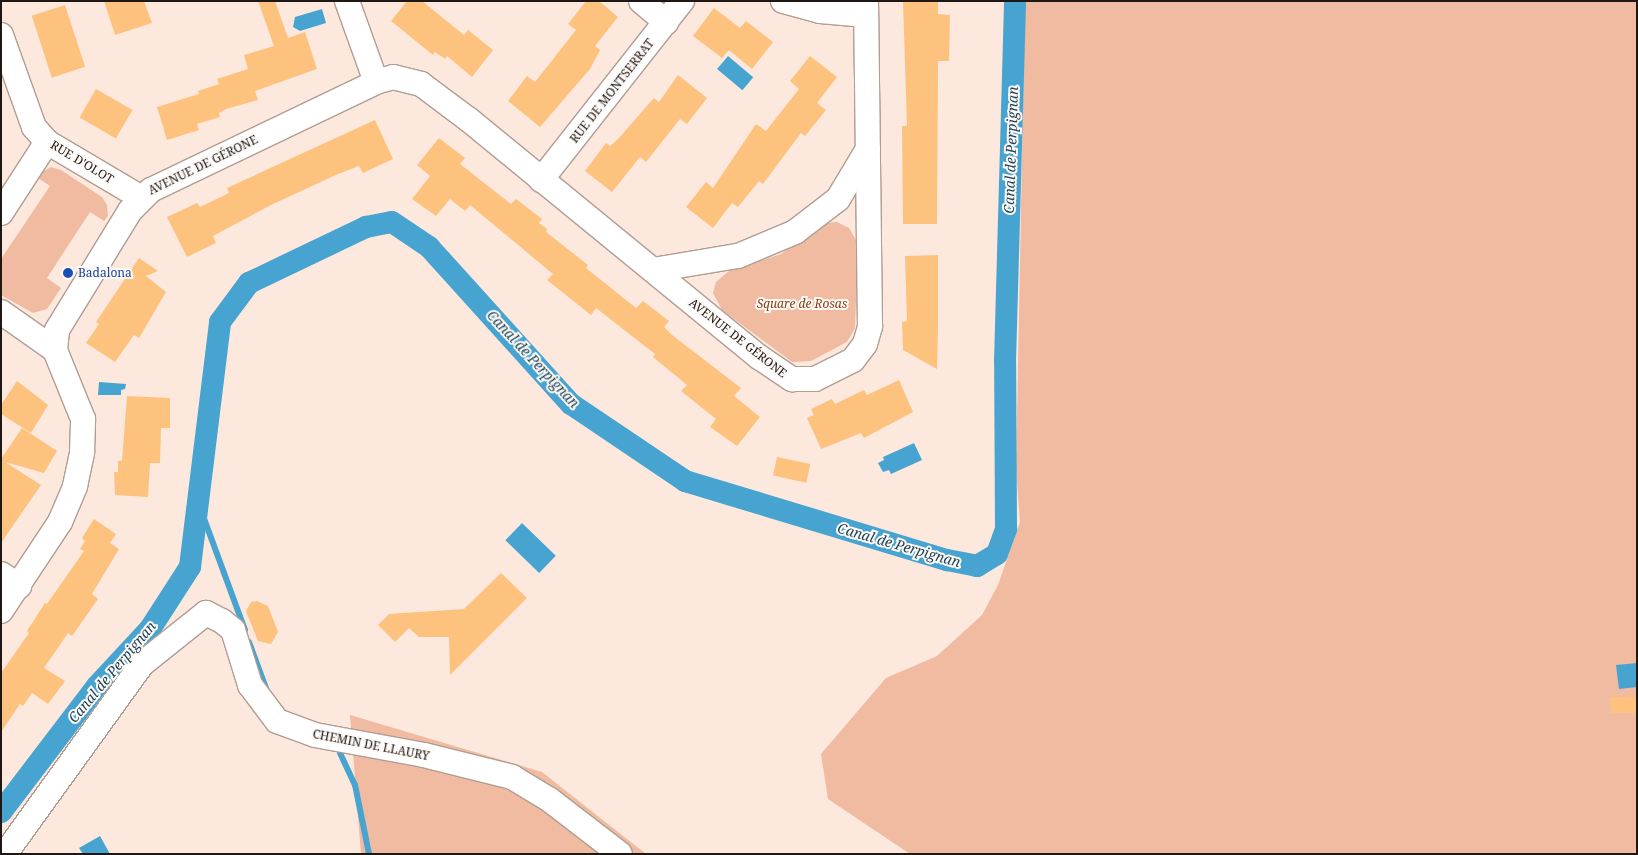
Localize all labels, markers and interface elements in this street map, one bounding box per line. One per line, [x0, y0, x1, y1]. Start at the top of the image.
street label: RUE DE MONTSERRAT [567, 36, 657, 146]
water label: Canal de Perpignan [1000, 86, 1022, 214]
street label: AVENUE DE GÉRONE [146, 132, 260, 198]
street label: RUE D'OLOT [48, 138, 116, 186]
place label: Badalona [78, 266, 132, 280]
marker: Badalona [62, 267, 74, 279]
street label: AVENUE DE GÉRONE [686, 295, 790, 381]
park label: Square de Rosas [757, 297, 847, 311]
water label: Canal de Perpignan [484, 307, 582, 411]
water label: Canal de Perpignan [836, 519, 962, 571]
water label: Canal de Perpignan [65, 618, 159, 726]
street label: CHEMIN DE LLAURY [312, 727, 430, 763]

